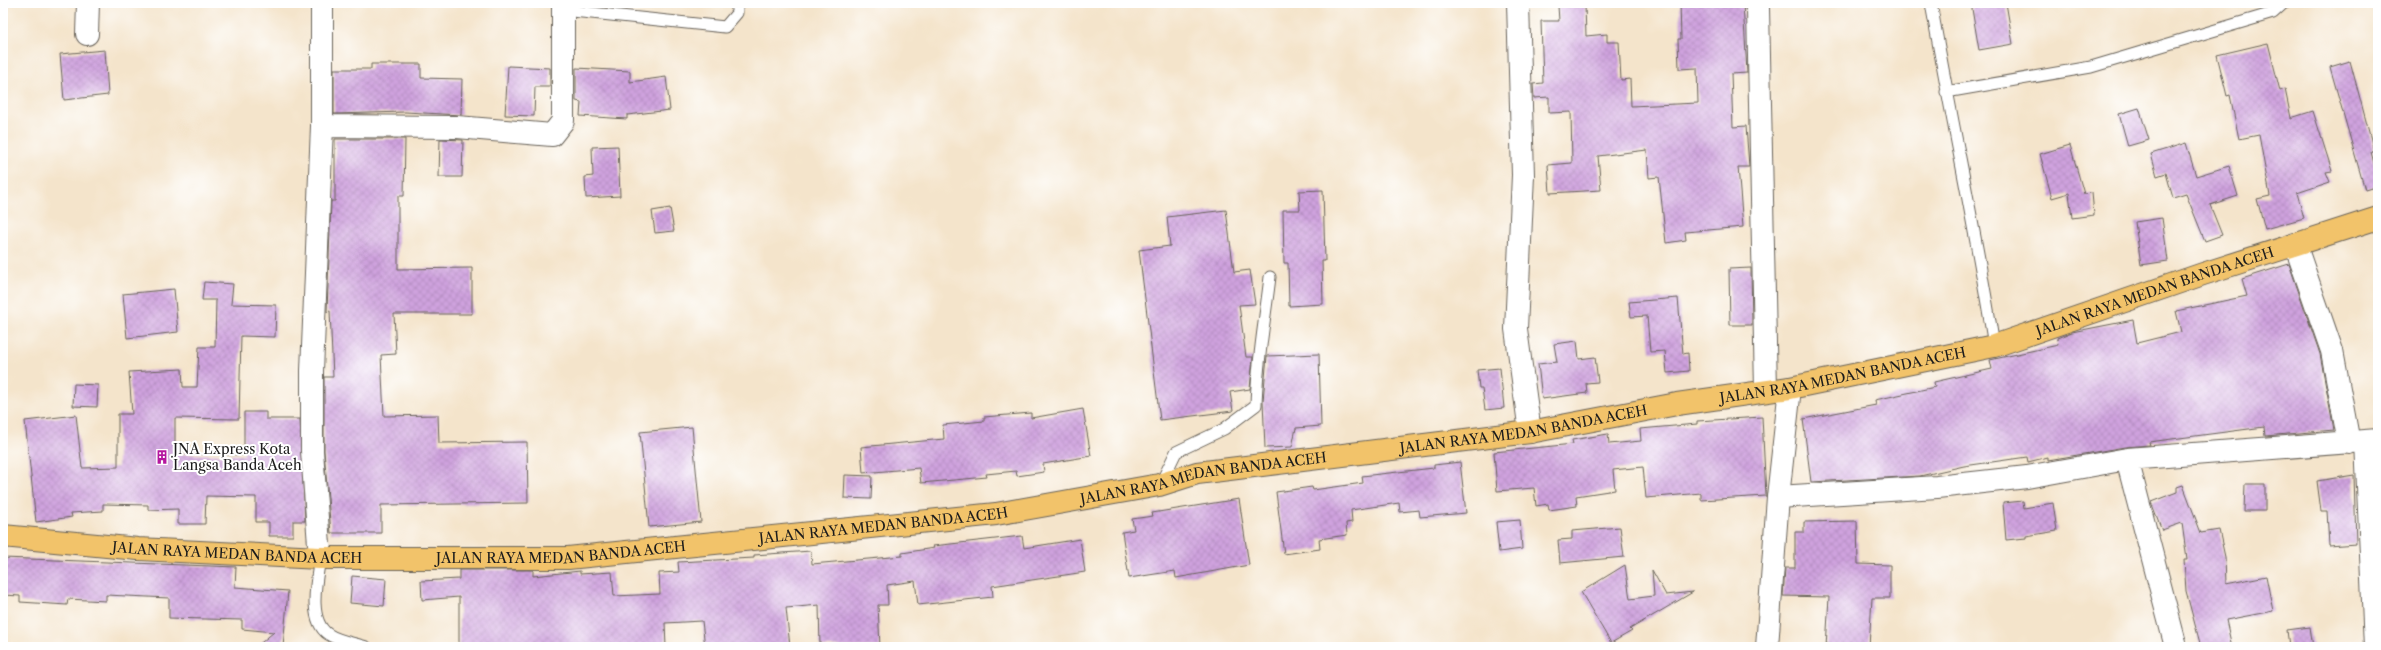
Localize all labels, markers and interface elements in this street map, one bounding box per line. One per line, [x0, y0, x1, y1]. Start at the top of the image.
street label: JALAN RAYA MEDAN BANDA ACEH [2031, 243, 2276, 341]
street label: JALAN RAYA MEDAN BANDA ACEH [1716, 343, 1968, 407]
street label: JALAN RAYA MEDAN BANDA ACEH [1397, 401, 1649, 457]
place label: JNA Express Kota Langsa Banda Aceh [171, 440, 302, 474]
street label: JALAN RAYA MEDAN BANDA ACEH [1077, 448, 1328, 508]
building icon: JNA Express Kota Langsa Banda Aceh [154, 449, 170, 465]
street label: JALAN RAYA MEDAN BANDA ACEH [756, 503, 1009, 548]
street label: JALAN RAYA MEDAN BANDA ACEH [109, 537, 362, 567]
street label: JALAN RAYA MEDAN BANDA ACEH [434, 537, 687, 568]

